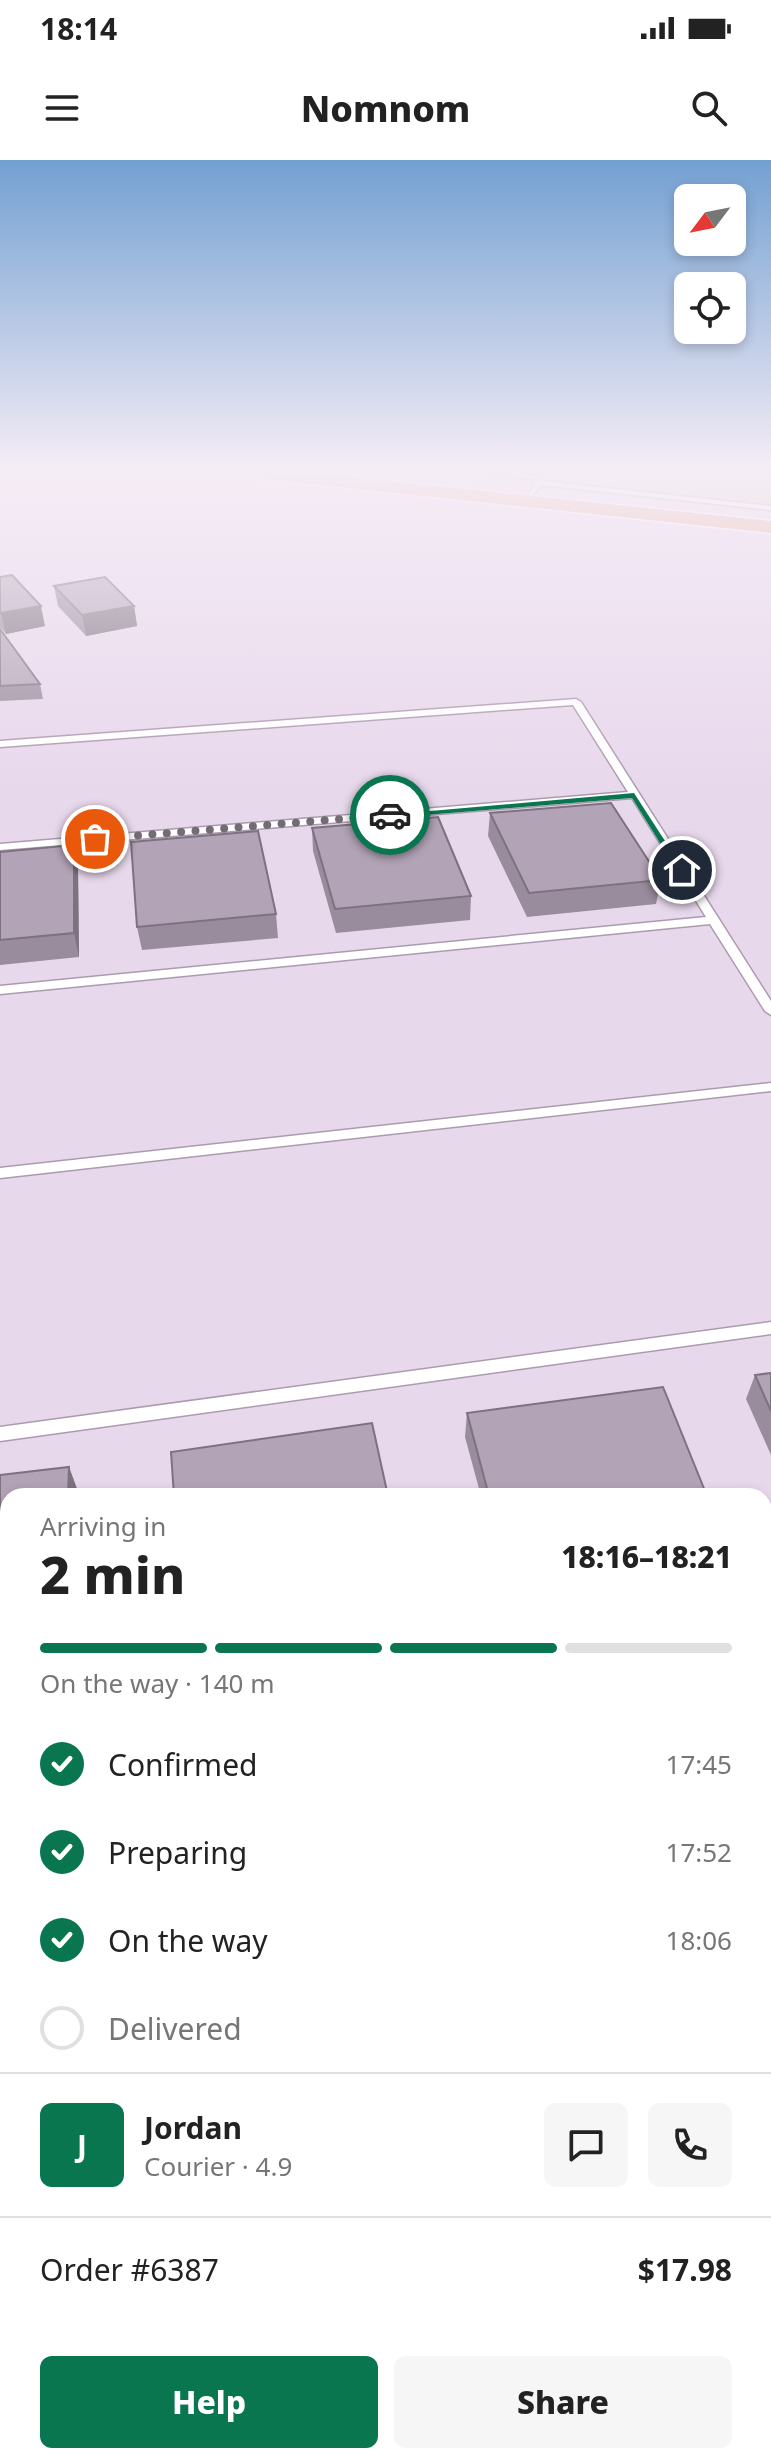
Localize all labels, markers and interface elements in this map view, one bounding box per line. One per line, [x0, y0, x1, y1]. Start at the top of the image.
text: 18:14 [40, 8, 117, 49]
text: Nomnom [301, 84, 470, 133]
icon: menu [40, 86, 84, 130]
icon: search [687, 86, 731, 130]
north arrow [674, 184, 746, 256]
map controls [674, 184, 746, 344]
button: locate [674, 272, 746, 344]
courier [350, 775, 430, 855]
icon: car [368, 793, 412, 837]
pin [61, 805, 129, 873]
icon: bag [73, 817, 117, 861]
pin [648, 836, 716, 904]
icon: home [660, 848, 704, 892]
text: Arriving in [40, 1508, 166, 1544]
text: 18:16–18:21 [561, 1536, 732, 1577]
text: 2 min [40, 1538, 185, 1609]
text: On the way · 140 m [40, 1665, 274, 1701]
icon: check [40, 1742, 84, 1786]
text: Confirmed [108, 1744, 258, 1785]
text: 17:45 [666, 1746, 732, 1782]
icon: check [40, 1830, 84, 1874]
text: Preparing [108, 1832, 247, 1873]
text: 17:52 [666, 1834, 732, 1870]
icon: check [40, 1918, 84, 1962]
text: On the way [108, 1920, 268, 1961]
text: 18:06 [666, 1922, 732, 1958]
text: Delivered [108, 2008, 242, 2049]
button: chat [544, 2103, 628, 2187]
button: phone [648, 2103, 732, 2187]
text: Jordan [144, 2107, 242, 2148]
text: J [77, 2125, 87, 2166]
text: Courier · 4.9 [144, 2148, 292, 2184]
text: Order #6387 [40, 2249, 219, 2290]
text: $17.98 [638, 2249, 732, 2290]
button: Help [40, 2356, 378, 2448]
button: Share [394, 2356, 732, 2448]

